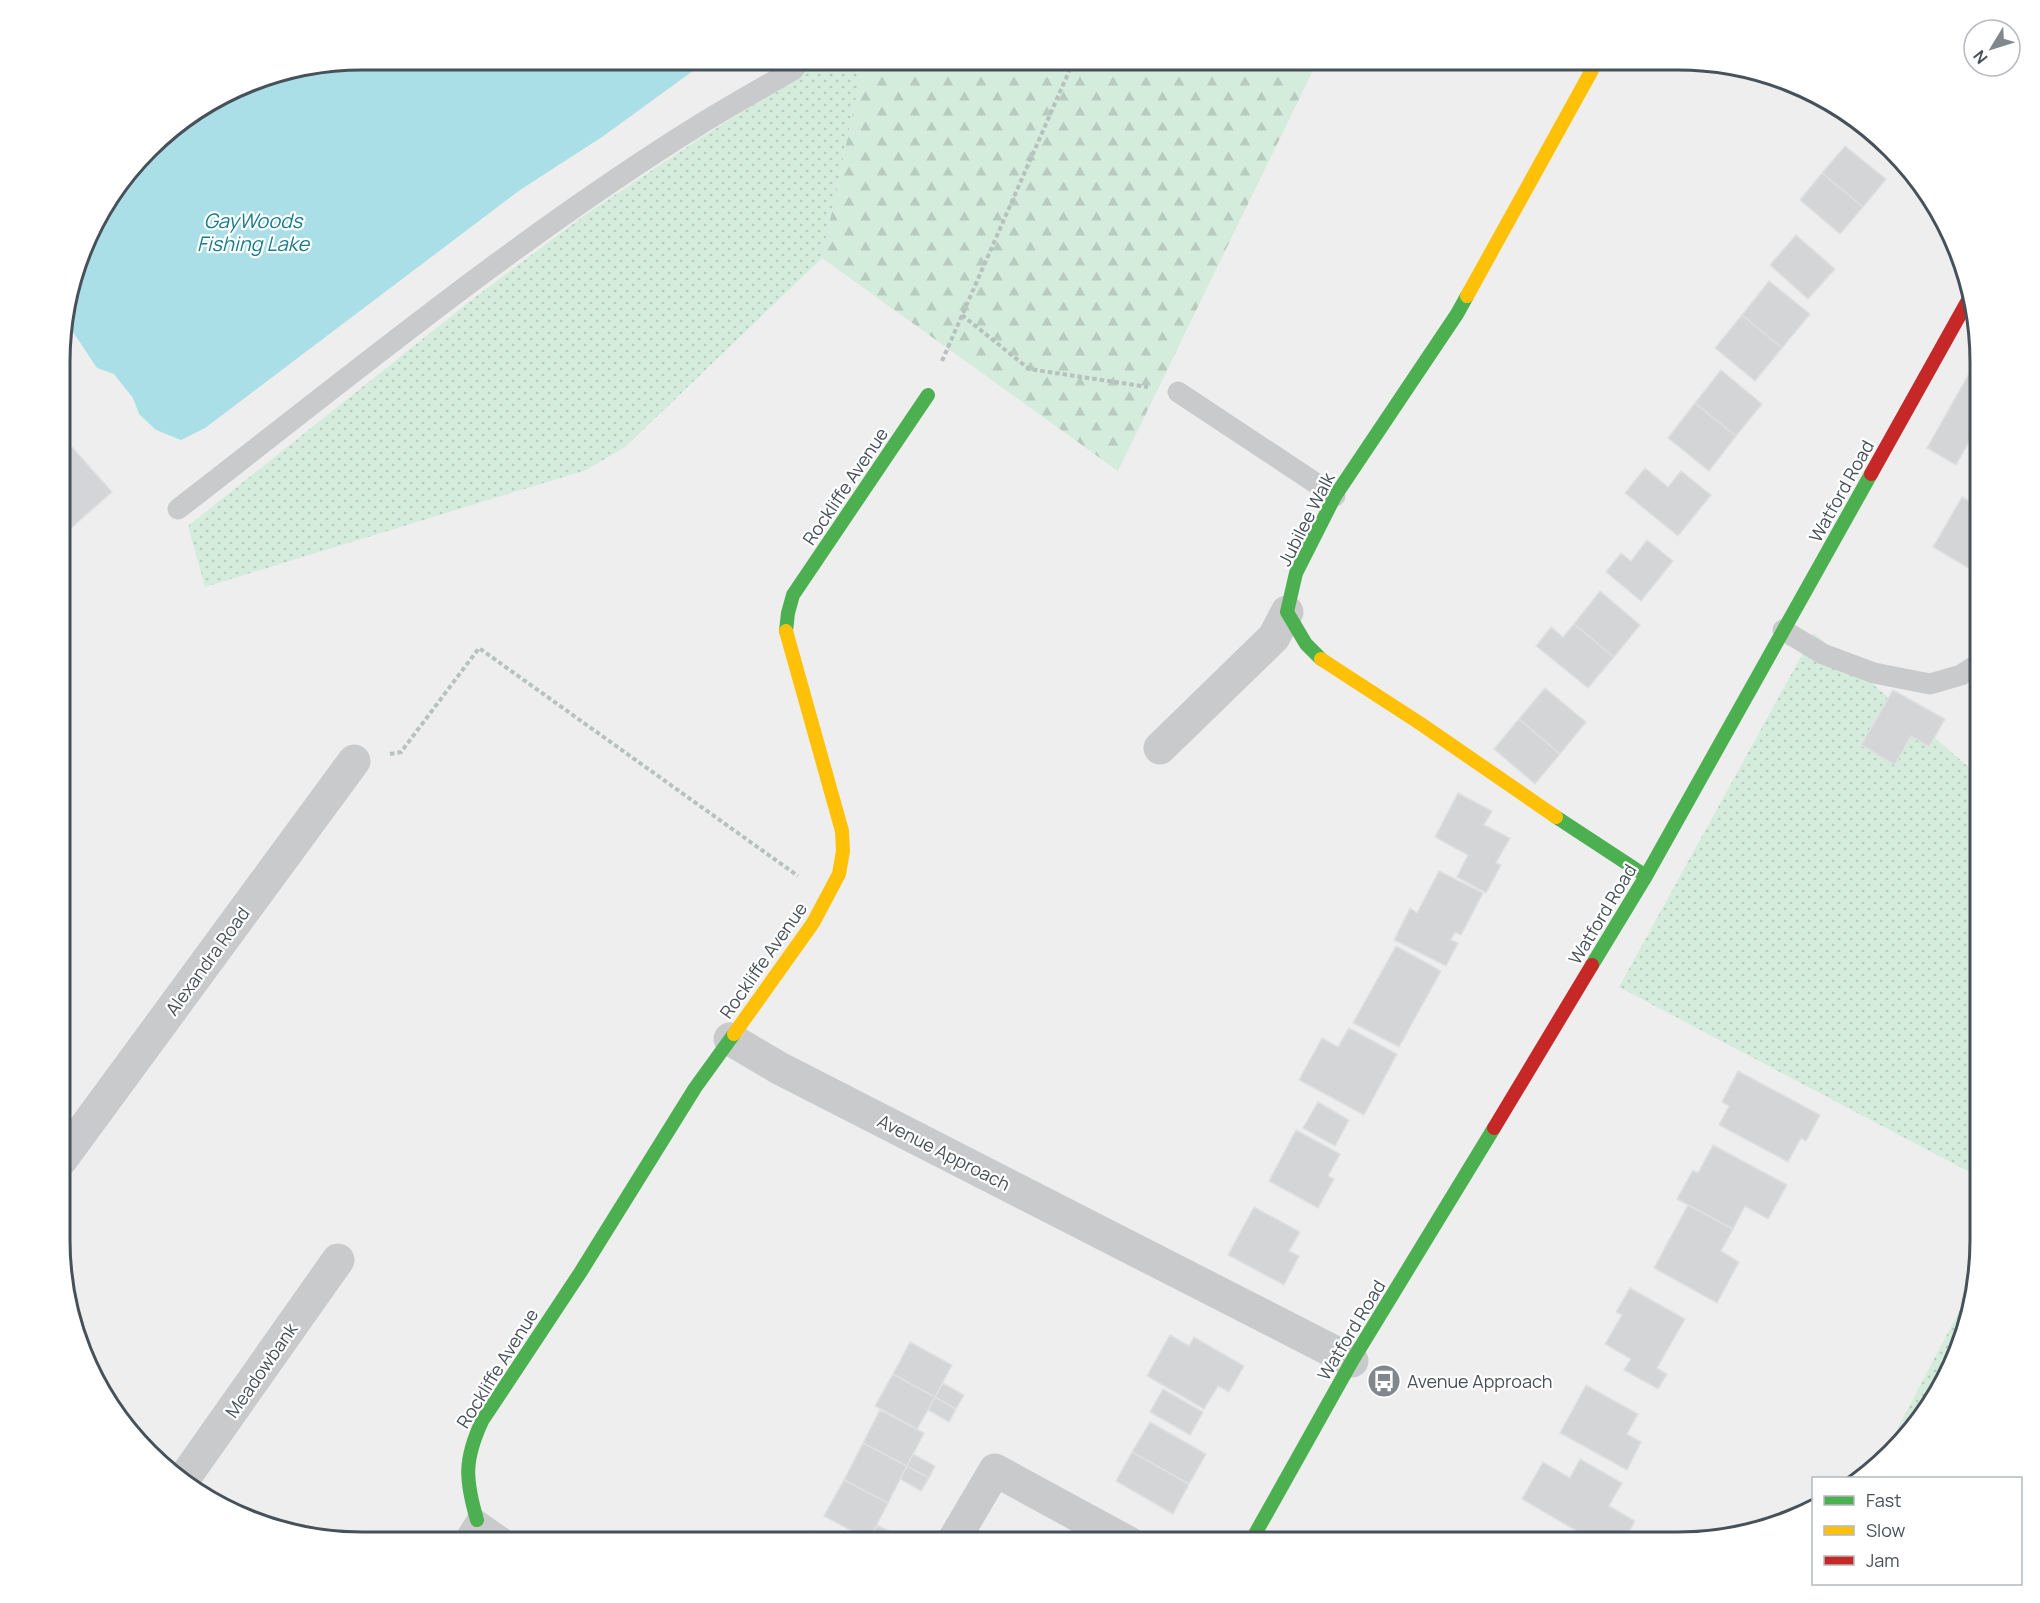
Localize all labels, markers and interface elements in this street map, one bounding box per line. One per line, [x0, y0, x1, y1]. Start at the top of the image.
north arrow [1962, 18, 2022, 78]
text: N [1968, 46, 1992, 69]
water label: GayWoods Fishing Lake [197, 207, 310, 257]
street label: Rockliffe Avenue [797, 423, 893, 549]
street label: Watford Road [1803, 436, 1879, 546]
street label: Jubilee Walk [1272, 467, 1340, 570]
street label: Watford Road [1563, 859, 1641, 969]
street label: Rockliffe Avenue [714, 897, 812, 1023]
street label: Alexandra Road [160, 902, 254, 1020]
street label: Avenue Approach [874, 1108, 1014, 1196]
street label: Watford Road [1312, 1275, 1390, 1385]
street label: Rockliffe Avenue [451, 1304, 543, 1432]
street label: Meadowbank [219, 1317, 303, 1422]
bus stop icon: Avenue Approach [1366, 1363, 1402, 1399]
place label: Avenue Approach [1407, 1369, 1553, 1393]
legend [1812, 1477, 2022, 1585]
text: Fast [1866, 1488, 1901, 1512]
text: Slow [1866, 1518, 1906, 1542]
text: Jam [1866, 1548, 1900, 1572]

